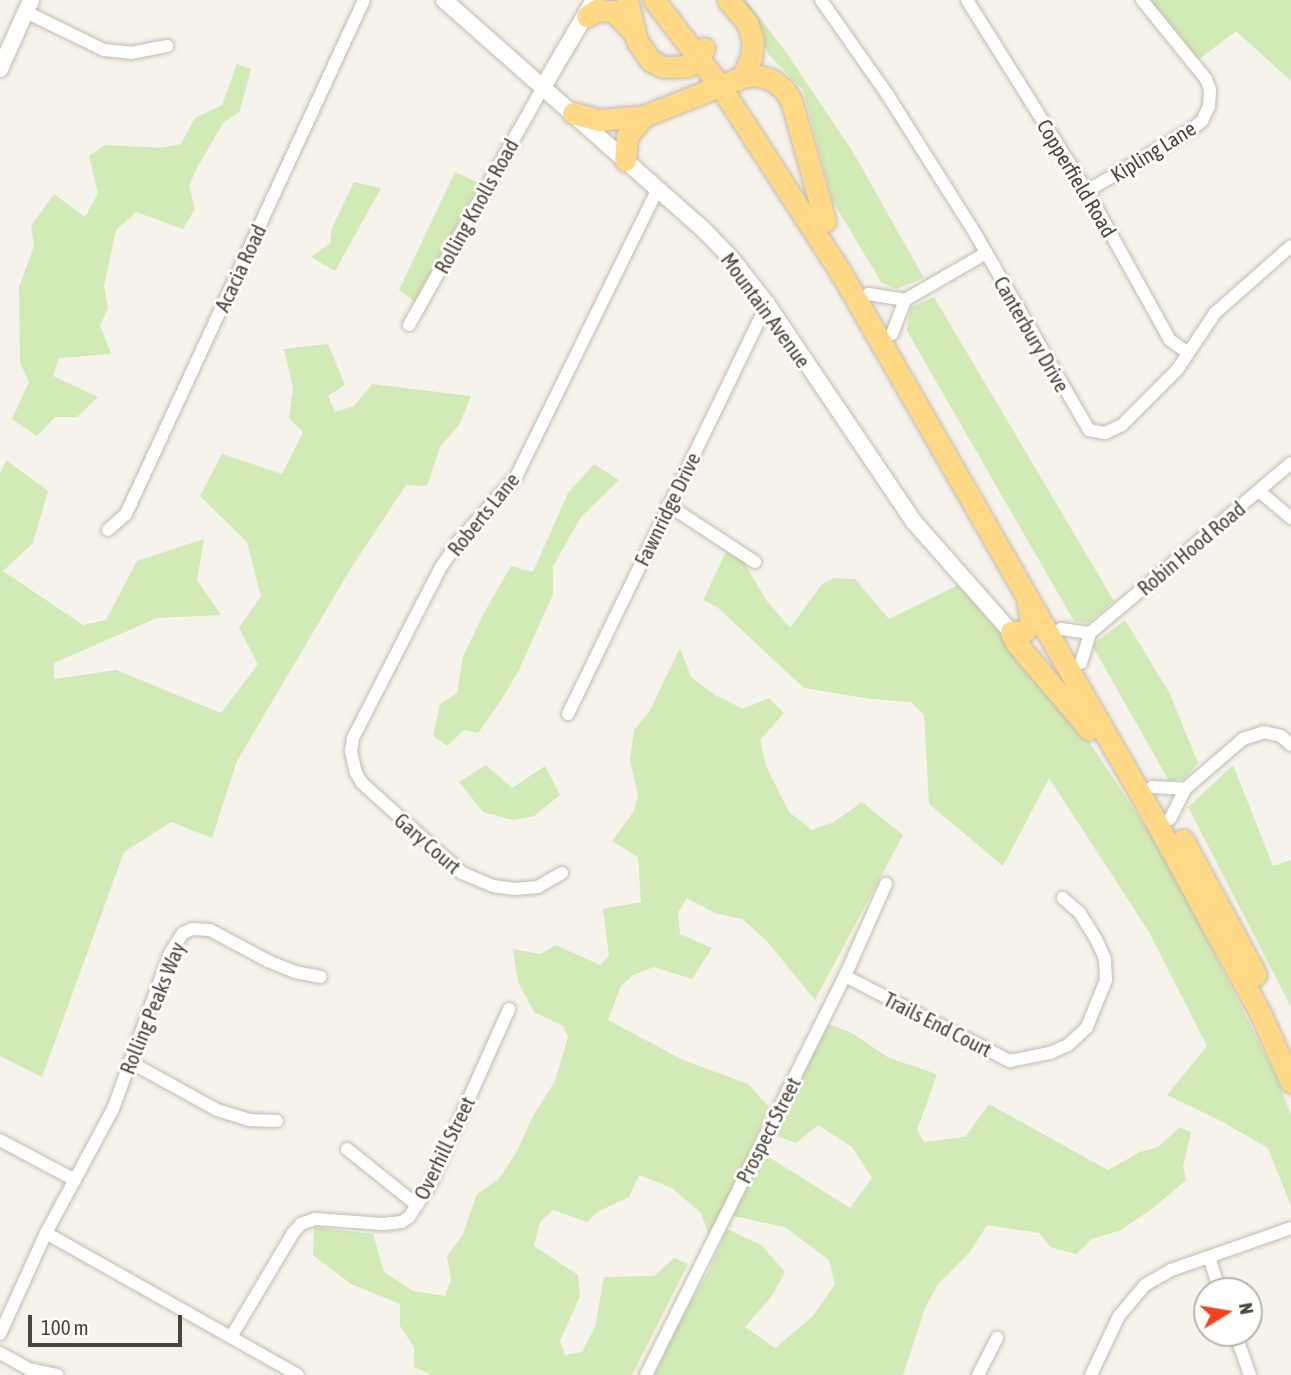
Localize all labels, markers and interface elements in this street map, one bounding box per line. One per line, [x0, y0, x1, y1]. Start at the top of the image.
street label: Copperfield Road [1032, 114, 1122, 242]
street label: Kipling Lane [1106, 115, 1200, 187]
street label: Rolling Knolls Road [429, 134, 523, 278]
street label: Acacia Road [209, 220, 271, 316]
street label: Mountain Avenue [716, 248, 816, 372]
street label: Canterbury Drive [989, 272, 1075, 396]
street label: Fawnridge Drive [629, 448, 705, 570]
street label: Roberts Lane [442, 467, 524, 561]
street label: Robin Hood Road [1132, 496, 1250, 600]
street label: Gary Court [390, 807, 466, 879]
street label: Rolling Peaks Way [114, 938, 190, 1078]
street label: Trails End Court [880, 986, 996, 1062]
street label: Prospect Street [730, 1073, 806, 1187]
street label: Overhill Street [408, 1092, 480, 1204]
north arrow [1193, 1277, 1263, 1347]
text: N [1235, 1301, 1259, 1316]
scale bar [32, 1302, 186, 1346]
text: 100 m [41, 1315, 89, 1339]

